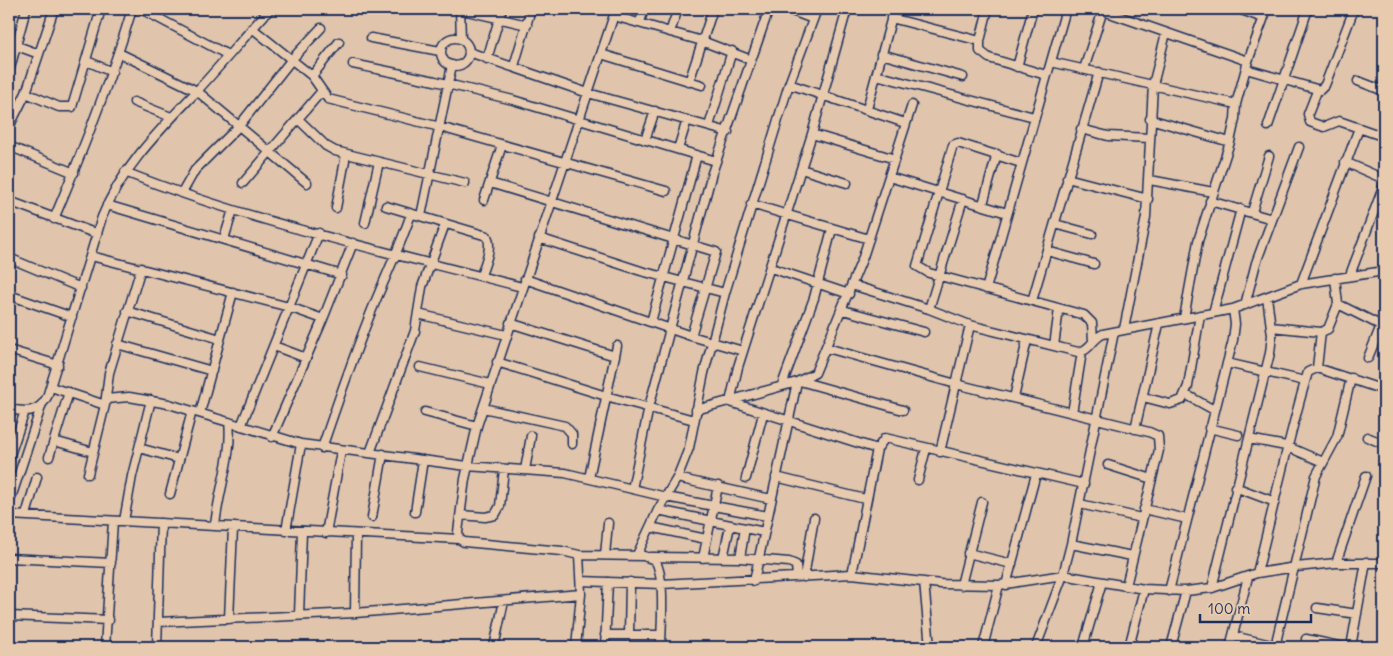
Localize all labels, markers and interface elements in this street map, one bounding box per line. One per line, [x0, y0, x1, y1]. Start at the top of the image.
scale bar [1200, 591, 1312, 623]
text: 100 m [1208, 599, 1250, 618]

